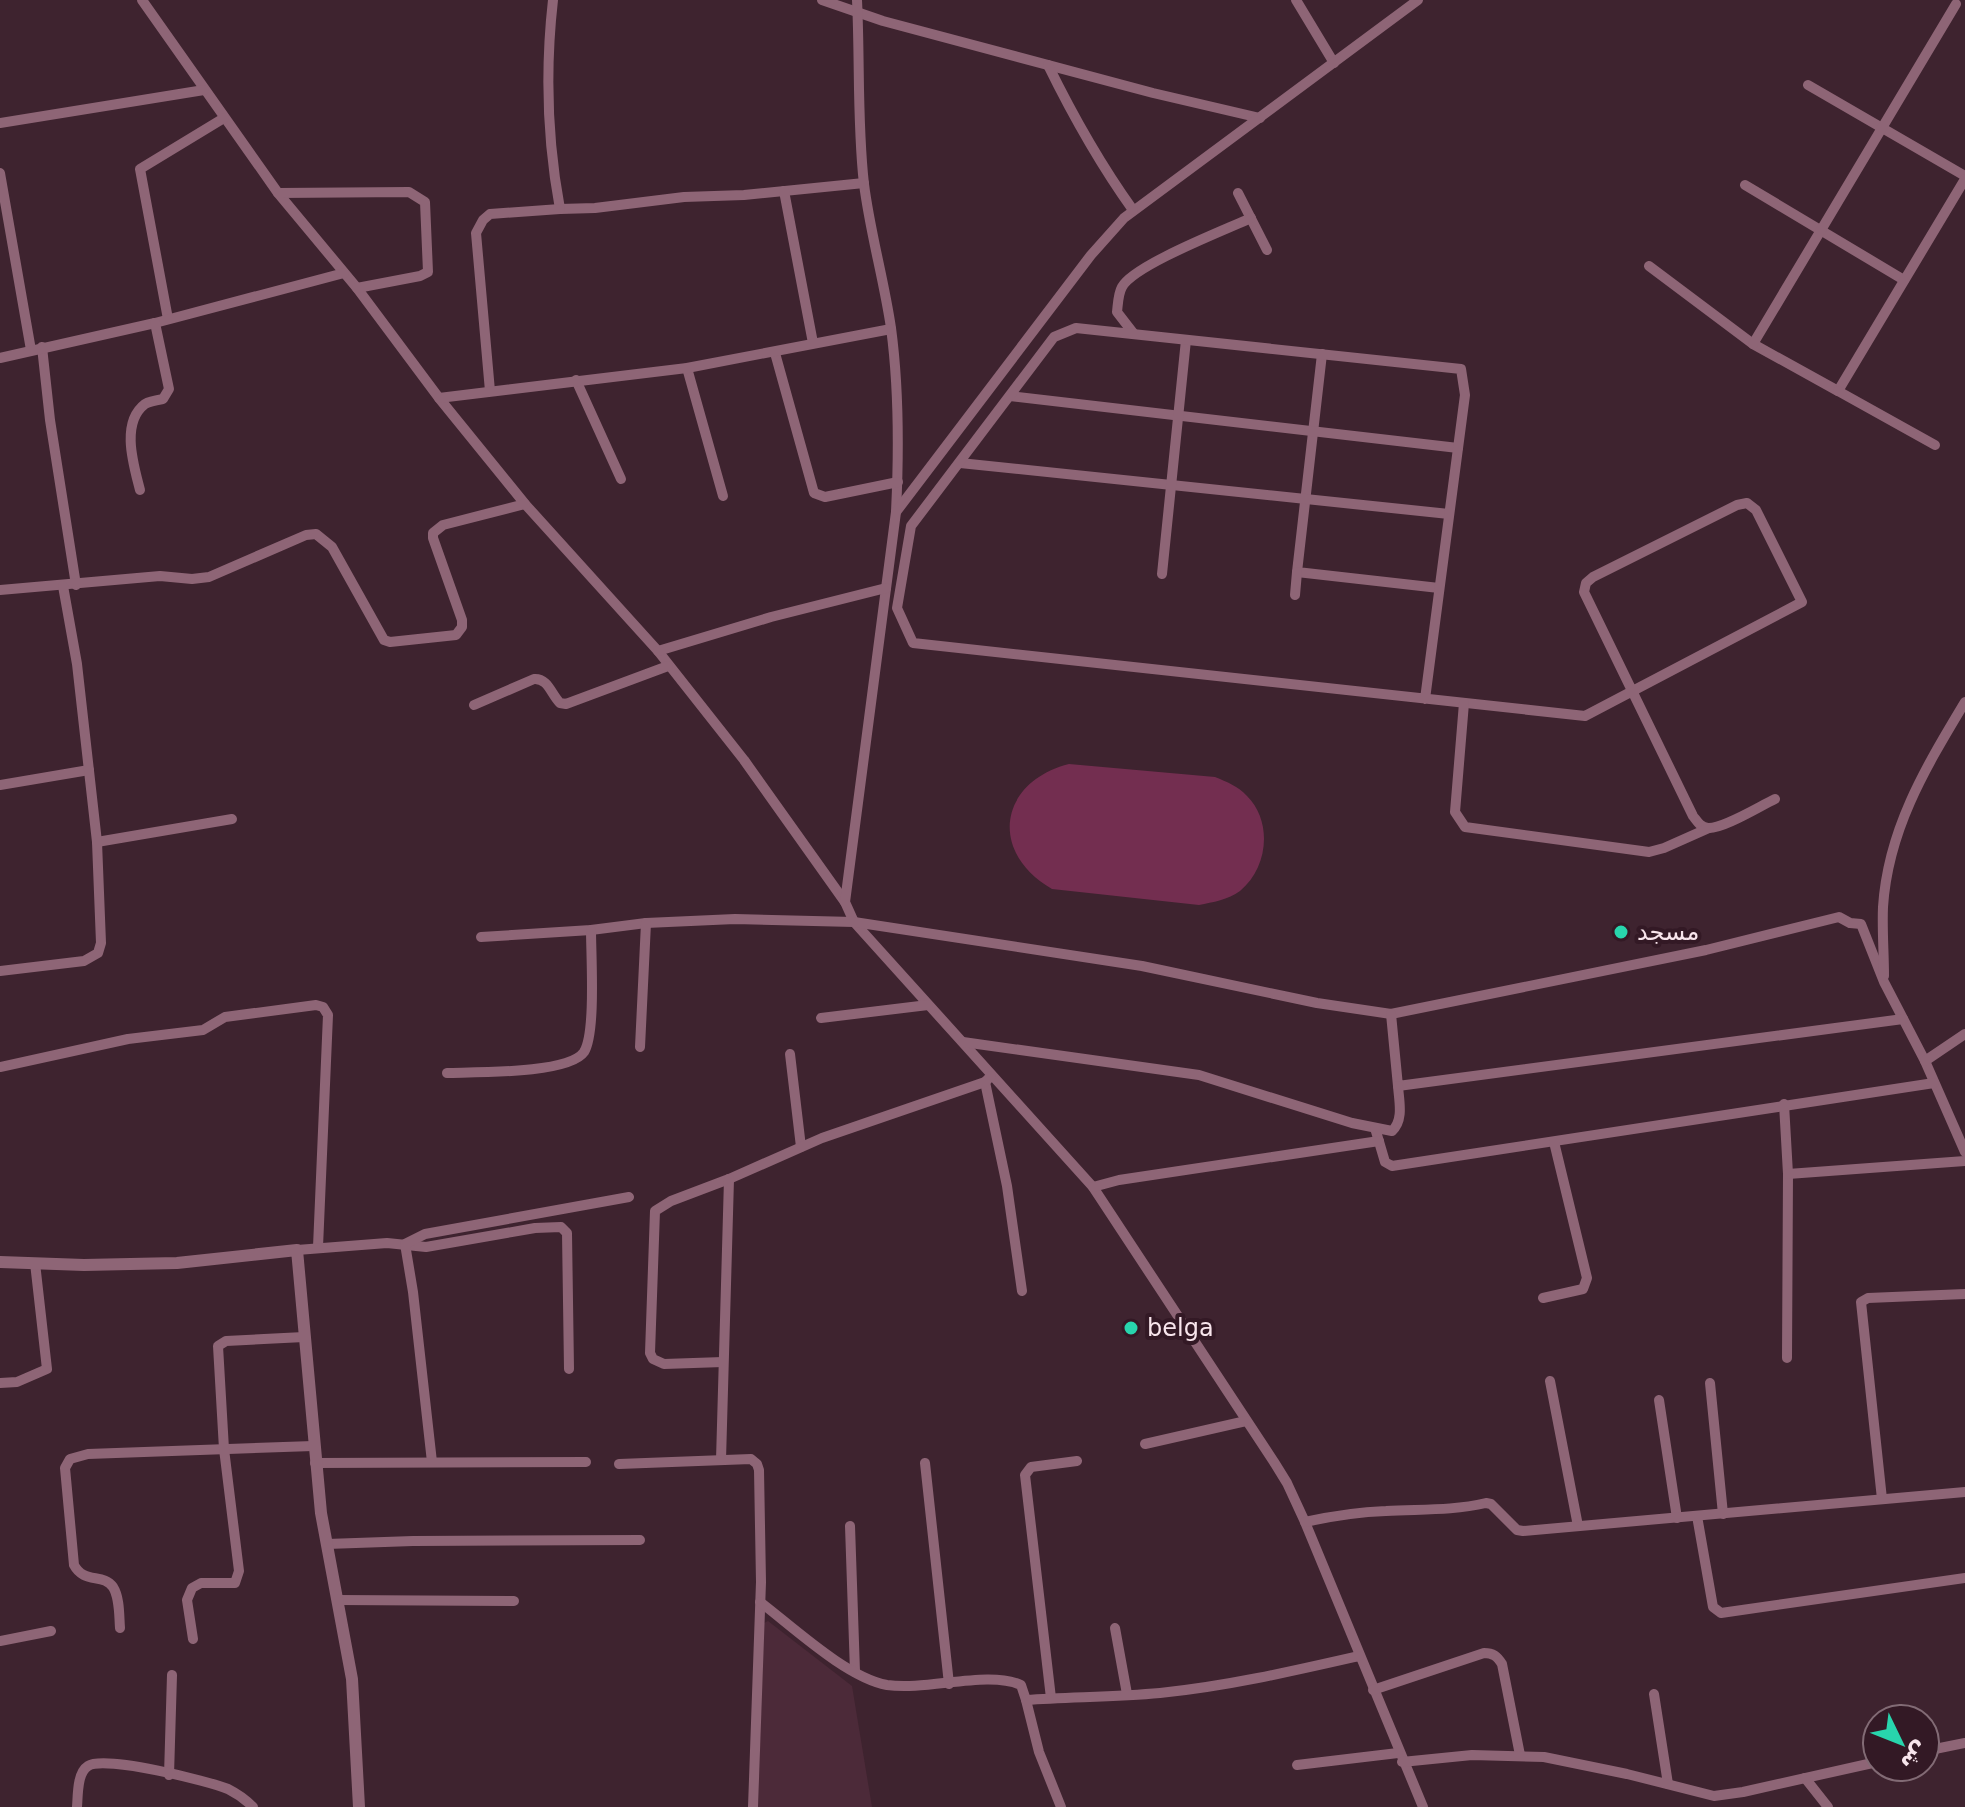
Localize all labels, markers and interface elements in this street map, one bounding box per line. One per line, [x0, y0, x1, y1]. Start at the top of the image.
place label: مسجد [1637, 918, 1699, 946]
marker: مسجد [1612, 923, 1630, 941]
place label: belga [1147, 1314, 1214, 1342]
marker: belga [1122, 1319, 1140, 1337]
north arrow [1861, 1703, 1941, 1783]
text: ش [1896, 1737, 1935, 1776]

